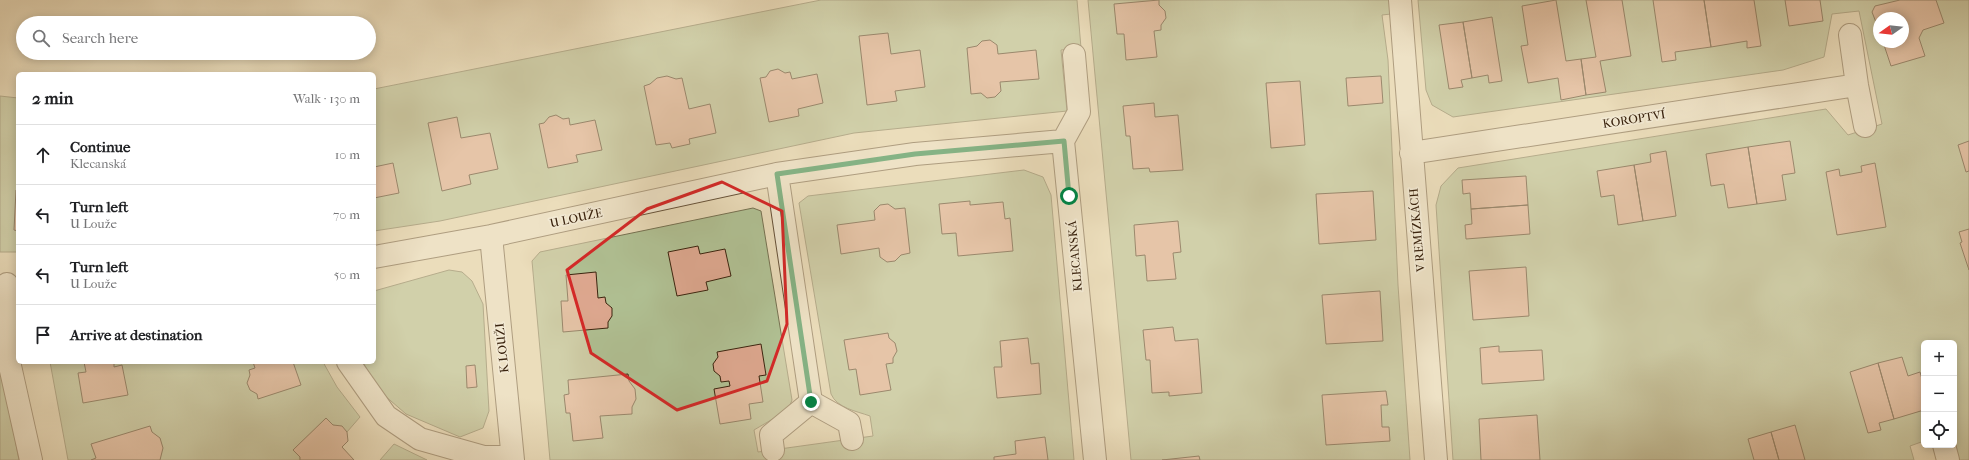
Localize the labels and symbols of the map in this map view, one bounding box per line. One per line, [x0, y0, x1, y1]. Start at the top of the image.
north arrow [1873, 12, 1909, 48]
street label: KOROPTVÍ [1601, 106, 1667, 131]
route start [1060, 187, 1078, 205]
street label: V REMÍZKÁCH [1405, 187, 1428, 274]
street label: U LOUŽE [548, 205, 604, 230]
street label: KLECANSKÁ [1064, 220, 1085, 292]
street label: K LOUŽI [491, 322, 512, 374]
route end [802, 393, 820, 411]

